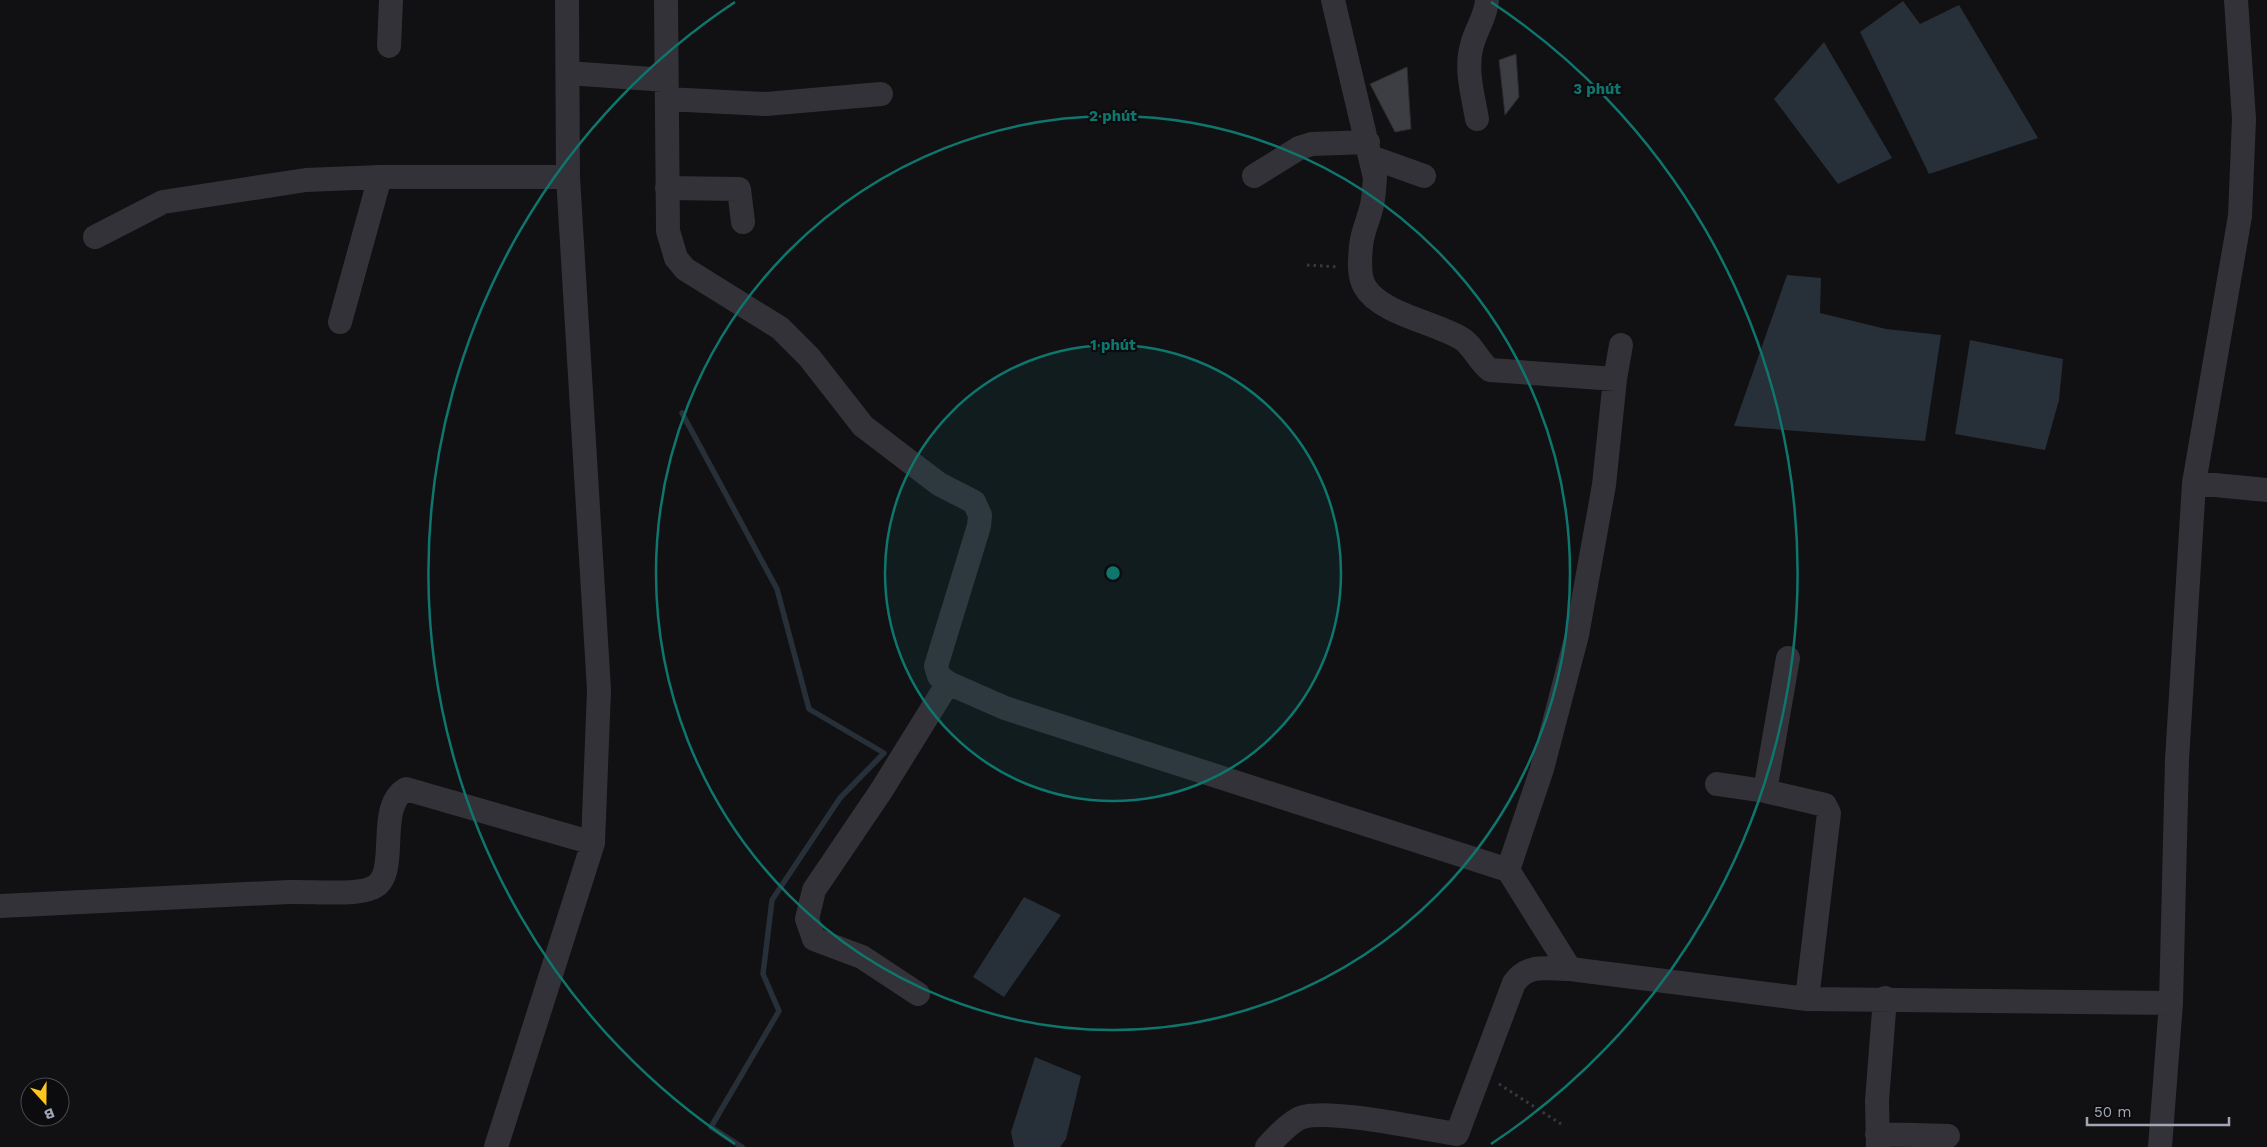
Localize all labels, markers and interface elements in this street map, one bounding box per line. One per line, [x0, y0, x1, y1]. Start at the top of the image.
text: 3 phút [1573, 80, 1621, 98]
text: 2 phút [1089, 107, 1137, 125]
text: 1 phút [1090, 336, 1136, 354]
centre of rings [1104, 564, 1122, 582]
north arrow [20, 1077, 70, 1127]
scale bar [2087, 1094, 2230, 1126]
text: 50 m [2094, 1103, 2131, 1121]
text: B [42, 1105, 57, 1123]

